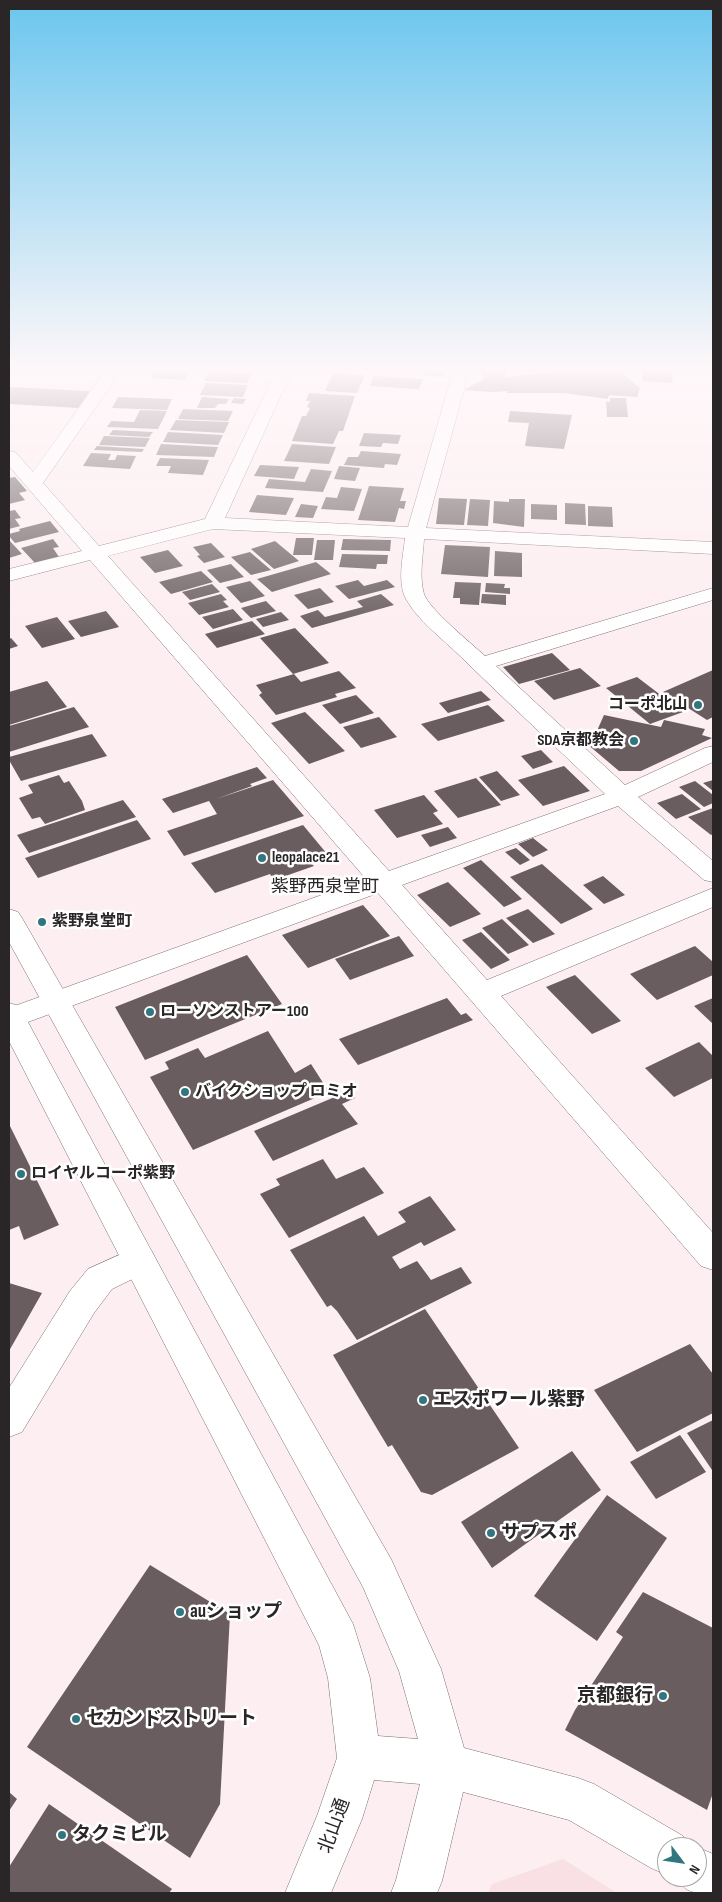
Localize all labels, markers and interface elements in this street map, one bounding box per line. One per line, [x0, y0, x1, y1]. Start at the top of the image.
place label: コーポ北山 [608, 695, 688, 715]
marker: コーポ北山 [692, 699, 704, 711]
place label: SDA京都教会 [537, 731, 624, 751]
marker: SDA京都教会 [628, 735, 640, 747]
place label: leopalace21 [272, 848, 339, 868]
marker: leopalace21 [256, 852, 268, 864]
district label: 紫野西泉堂町 [271, 876, 379, 898]
place label: 紫野泉堂町 [52, 912, 132, 932]
marker: 紫野泉堂町 [36, 916, 48, 928]
place label: ローソンストアー100 [160, 1002, 309, 1022]
marker: ローソンストアー100 [144, 1006, 156, 1018]
place label: バイクショップ ロミオ [195, 1082, 357, 1102]
marker: バイクショップ ロミオ [179, 1086, 191, 1098]
place label: ロイヤルコーポ紫野 [31, 1164, 175, 1184]
marker: ロイヤルコーポ紫野 [15, 1168, 27, 1180]
place label: エスポワール紫野 [433, 1389, 585, 1411]
marker: エスポワール紫野 [417, 1394, 429, 1406]
place label: サプスポ [501, 1522, 577, 1544]
marker: サプスポ [485, 1527, 497, 1539]
place label: auショップ [190, 1601, 282, 1623]
marker: auショップ [174, 1606, 186, 1618]
place label: 京都銀行 [577, 1685, 653, 1707]
marker: 京都銀行 [657, 1690, 669, 1702]
place label: セカンドストリート [86, 1708, 257, 1730]
marker: セカンドストリート [70, 1713, 82, 1725]
street label: 北山通 [315, 1795, 355, 1857]
place label: タクミビル [72, 1824, 167, 1846]
marker: タクミビル [56, 1829, 68, 1841]
north arrow [657, 1837, 707, 1887]
text: N [685, 1862, 704, 1877]

